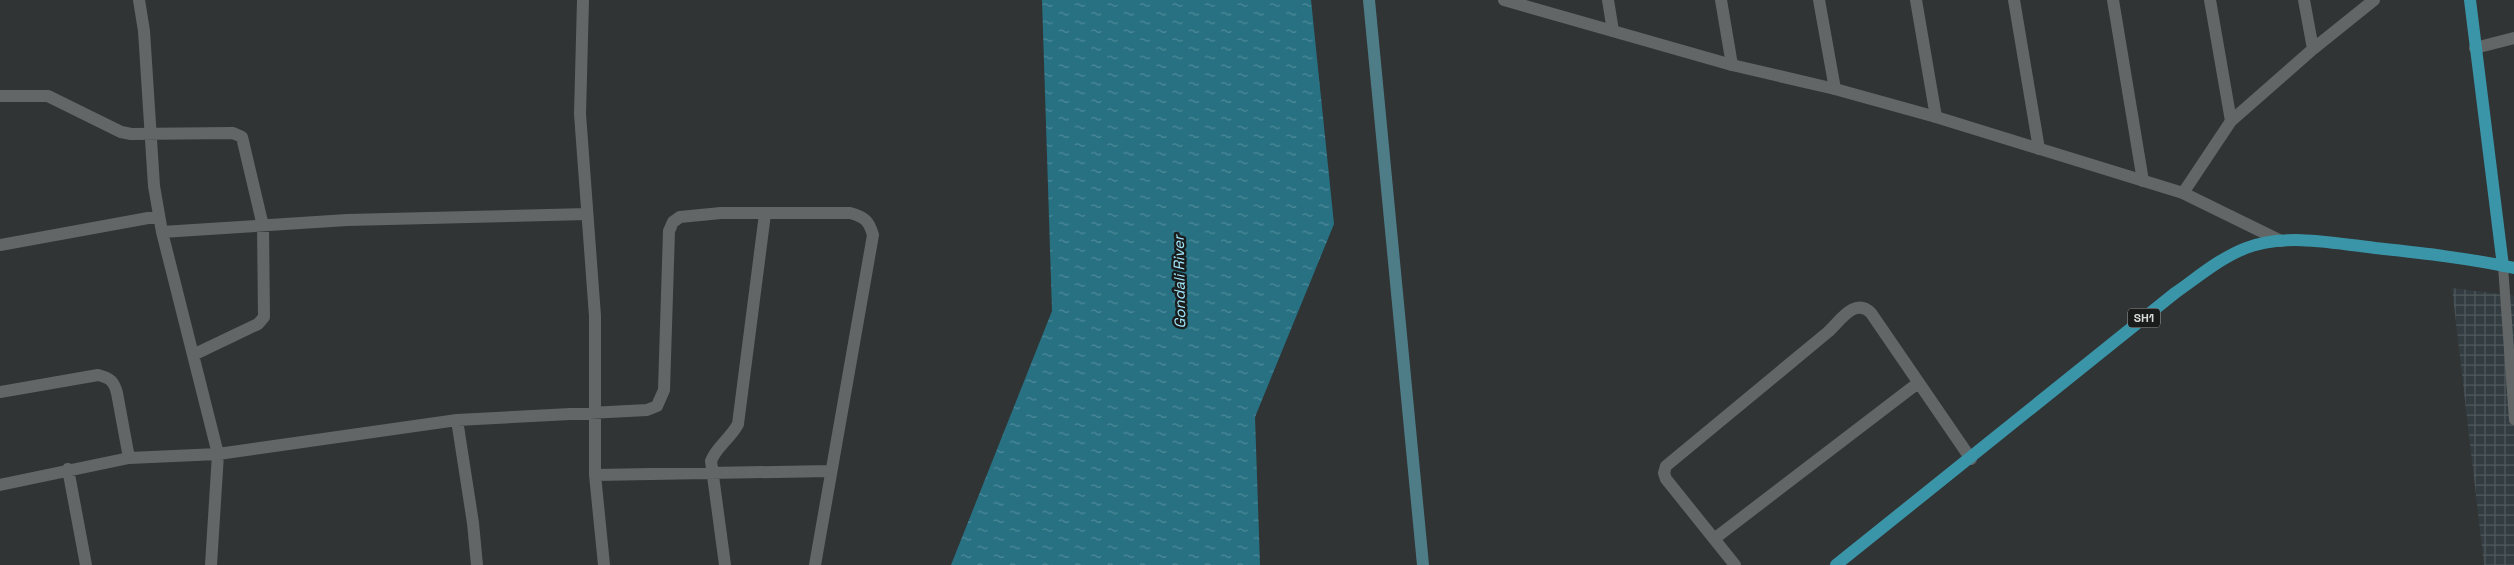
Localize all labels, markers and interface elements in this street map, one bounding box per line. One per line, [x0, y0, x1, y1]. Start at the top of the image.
water label: Gondali River [1169, 234, 1189, 329]
road number: SH1 [2128, 308, 2160, 328]

